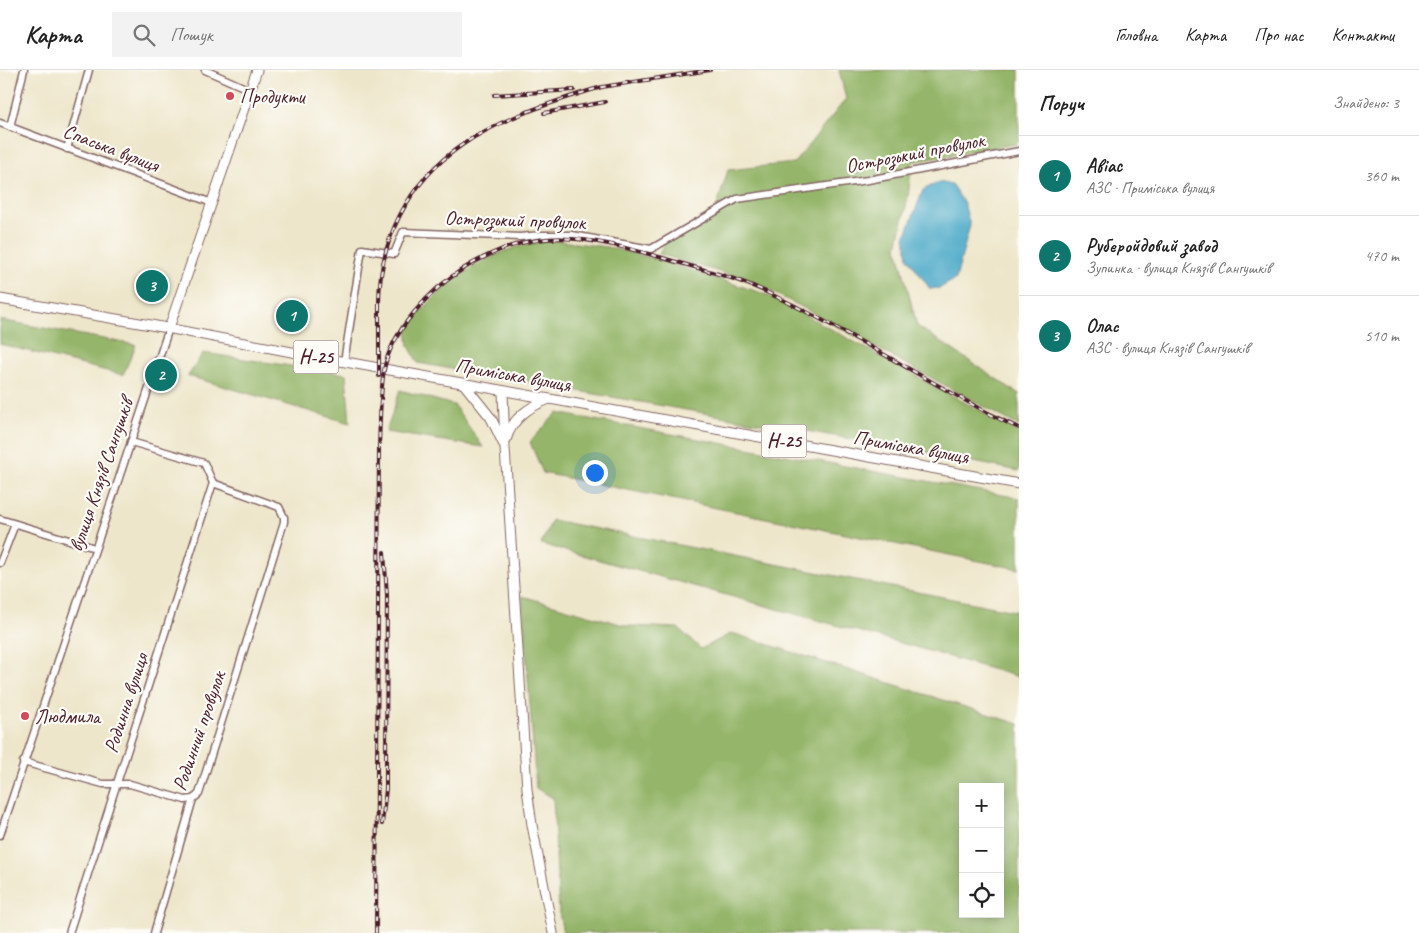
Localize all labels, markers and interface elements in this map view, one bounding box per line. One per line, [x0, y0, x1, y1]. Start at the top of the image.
search box [112, 12, 462, 57]
text: Карта [25, 20, 82, 50]
icon: search [130, 21, 158, 49]
text: Пошук [170, 23, 213, 47]
text: Головна [1115, 24, 1157, 46]
text: Карта [1185, 24, 1226, 46]
text: Про нас [1254, 24, 1304, 46]
text: Контакти [1332, 24, 1394, 46]
place label: Продукти [240, 84, 306, 109]
marker: Продукти [224, 90, 236, 102]
text: Поруч [1039, 90, 1084, 116]
text: Знайдено: 3 [1333, 93, 1399, 113]
street label: Спаська вулиця [60, 118, 164, 178]
street label: Острозький провулок [844, 127, 988, 180]
text: Авіас [1086, 154, 1122, 178]
text: 1 [1051, 166, 1059, 186]
text: 360 m [1365, 166, 1399, 186]
text: АЗС · Приміська вулиця [1086, 178, 1214, 198]
street label: Острозький провулок [444, 205, 587, 236]
text: Руберойдовий завод [1086, 234, 1217, 258]
text: 2 [1051, 246, 1059, 266]
text: 470 m [1365, 246, 1399, 266]
text: Зупинка · вулиця Князів Сангушків [1086, 258, 1271, 278]
pin: 3 [136, 267, 168, 305]
pin: 1 [276, 297, 308, 335]
text: Олас [1086, 314, 1119, 338]
text: 3 [1051, 326, 1059, 346]
text: 510 m [1365, 326, 1399, 346]
text: АЗС · вулиця Князів Сангушків [1086, 338, 1249, 358]
road number: Н-25 [294, 340, 338, 374]
street label: Приміська вулиця [453, 353, 573, 398]
pin: 2 [145, 356, 177, 394]
street label: вулиця Князів Сангушків [63, 391, 141, 555]
road number: Н-25 [762, 424, 806, 458]
street label: Приміська вулиця [851, 425, 971, 470]
your location [582, 460, 608, 486]
street label: Родинна вулиця [98, 648, 154, 756]
street label: Родинний провулок [167, 666, 232, 794]
place label: Людмила [35, 704, 102, 729]
marker: Людмила [19, 710, 31, 722]
map controls [959, 783, 1004, 918]
button: + [959, 783, 1004, 828]
button: − [959, 828, 1004, 873]
button: locate [959, 873, 1004, 918]

